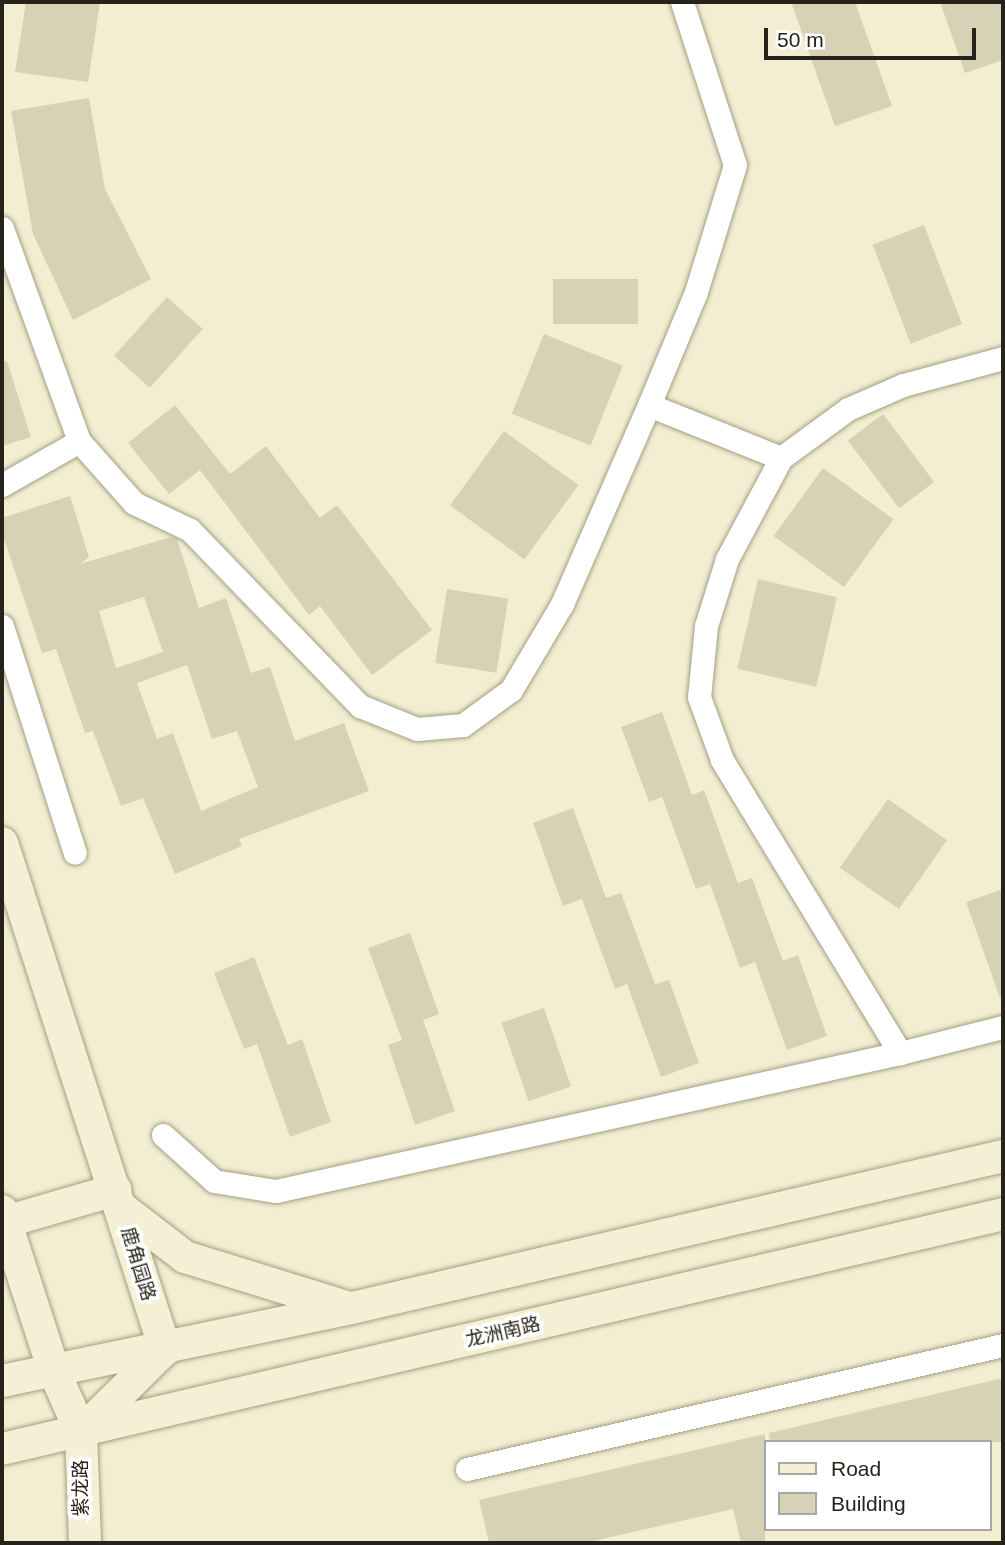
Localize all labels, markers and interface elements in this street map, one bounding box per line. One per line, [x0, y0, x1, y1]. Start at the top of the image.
scale bar [767, 14, 979, 58]
text: 50 m [777, 28, 824, 51]
street label: 鹿角园路 [116, 1224, 160, 1304]
street label: 龙洲南路 [463, 1312, 543, 1352]
legend [764, 1440, 991, 1531]
text: Road [831, 1457, 881, 1480]
street label: 紫龙路 [70, 1460, 92, 1516]
text: Building [831, 1492, 906, 1515]

